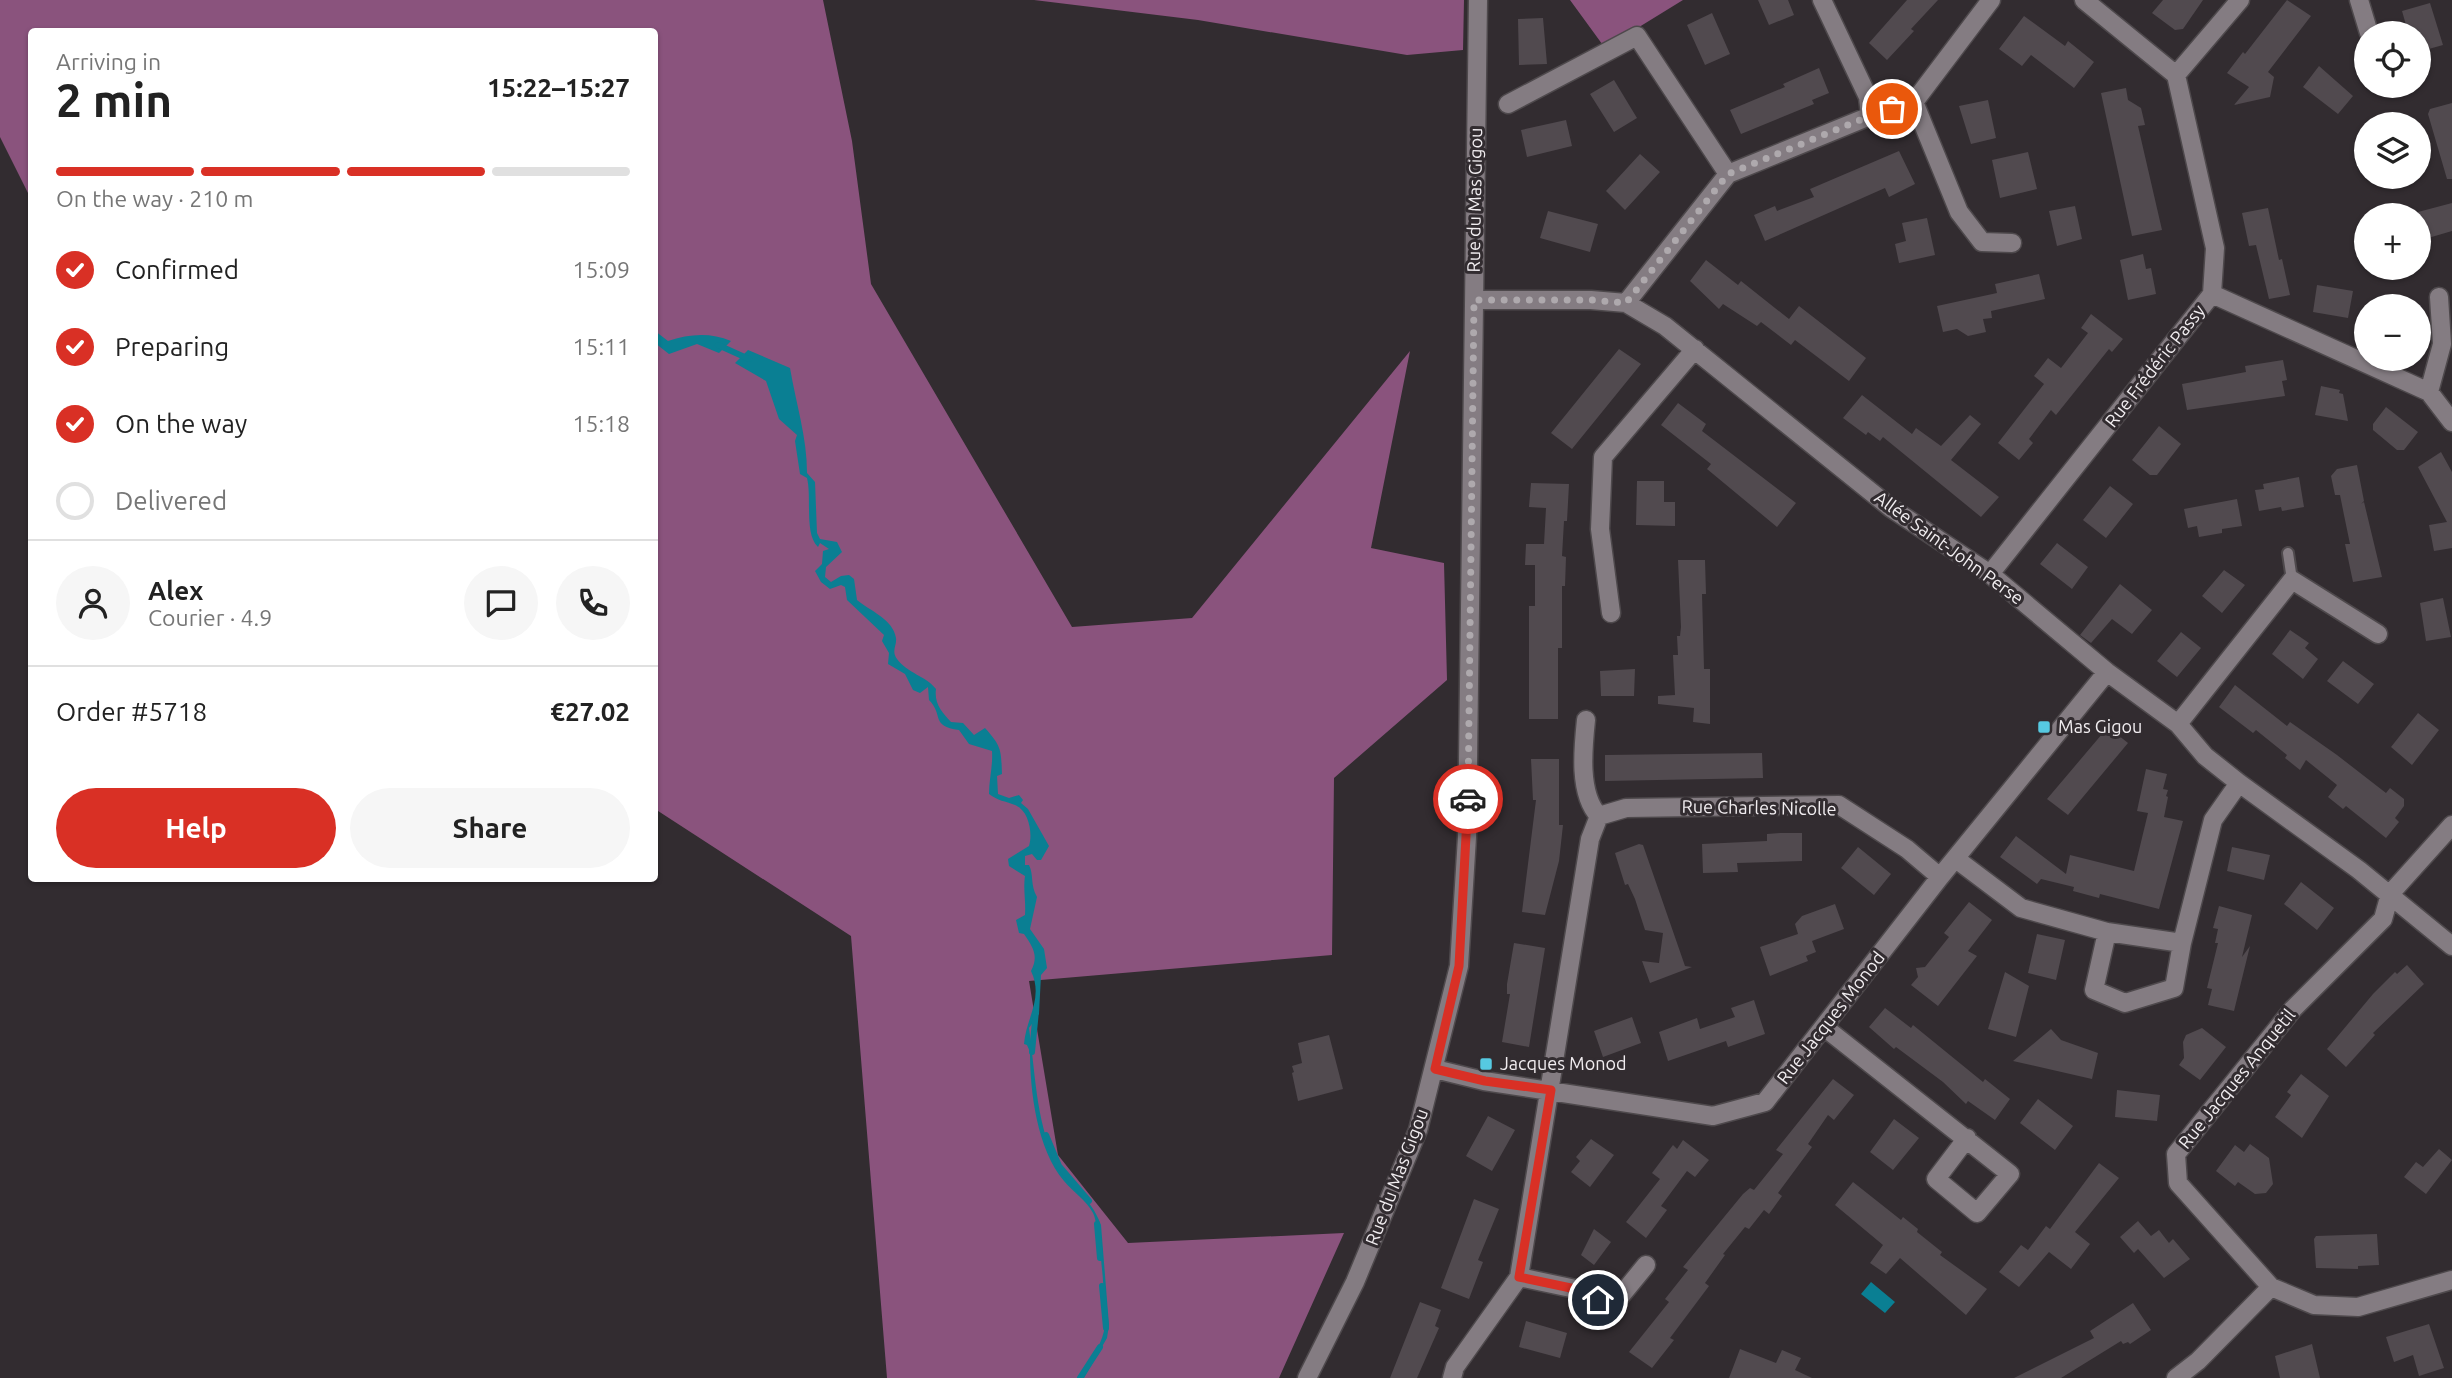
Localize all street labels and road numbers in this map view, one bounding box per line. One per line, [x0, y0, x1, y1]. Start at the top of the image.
street label: Rue du Mas Gigou [1463, 127, 1485, 273]
street label: Rue Frédéric Passy [2100, 300, 2208, 431]
street label: Allée Saint-John Perse [1871, 487, 2028, 608]
street label: Rue Charles Nicolle [1681, 796, 1837, 818]
street label: Rue Jacques Monod [1772, 947, 1888, 1087]
street label: Rue Jacques Anquetil [2174, 1004, 2299, 1152]
street label: Rue du Mas Gigou [1361, 1105, 1431, 1248]

